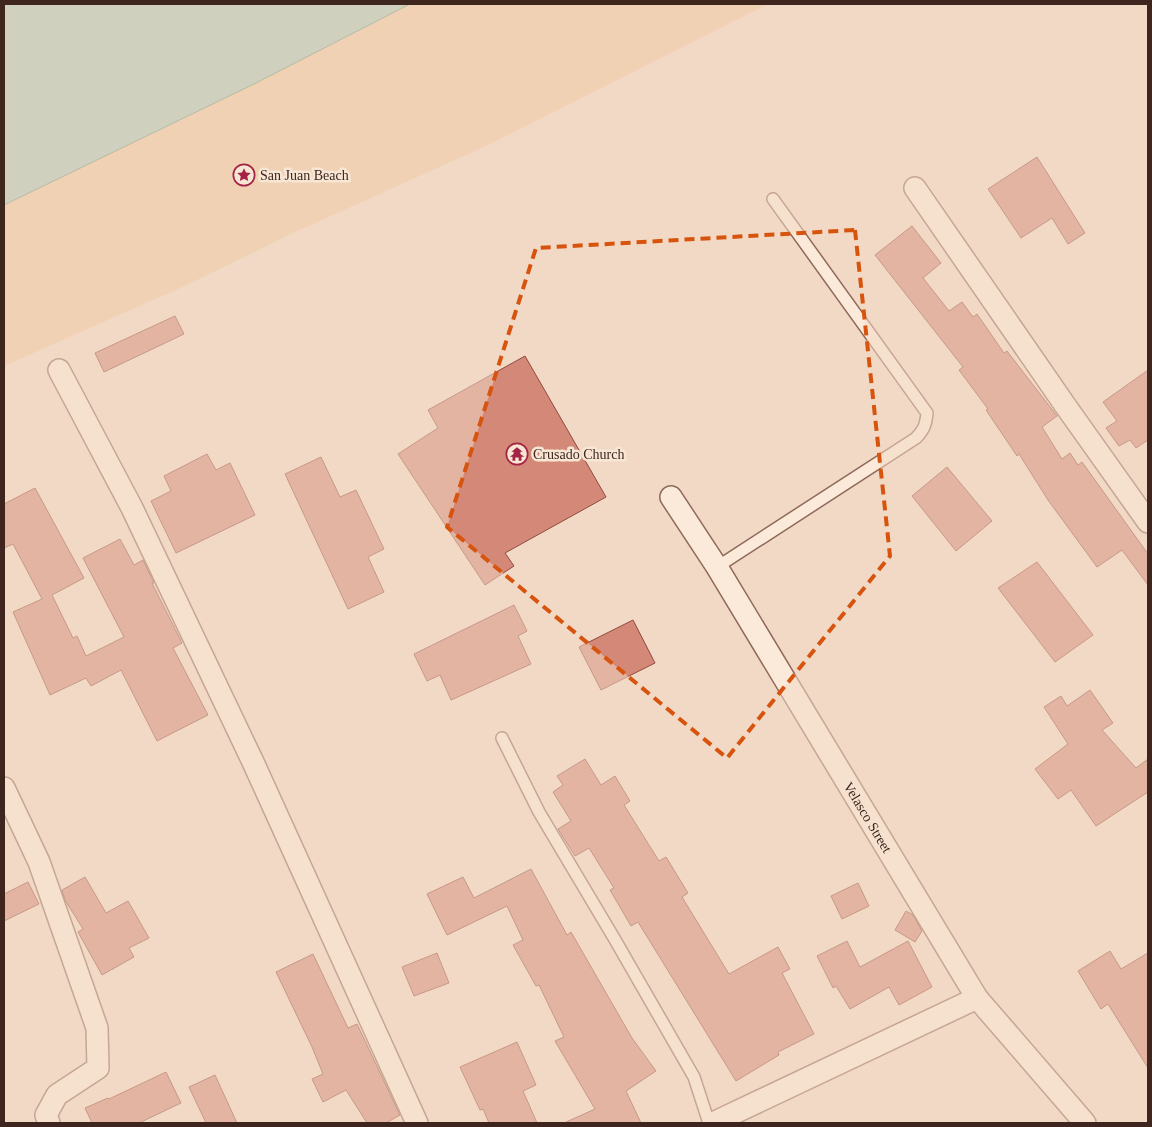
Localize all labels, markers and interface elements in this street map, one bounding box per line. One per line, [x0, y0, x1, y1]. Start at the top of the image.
place icon: San Juan Beach [232, 163, 256, 187]
place label: San Juan Beach [260, 168, 349, 183]
temple icon: Crusado Church [505, 442, 529, 466]
place label: Crusado Church [533, 447, 624, 462]
street label: Velasco Street [841, 779, 895, 856]

